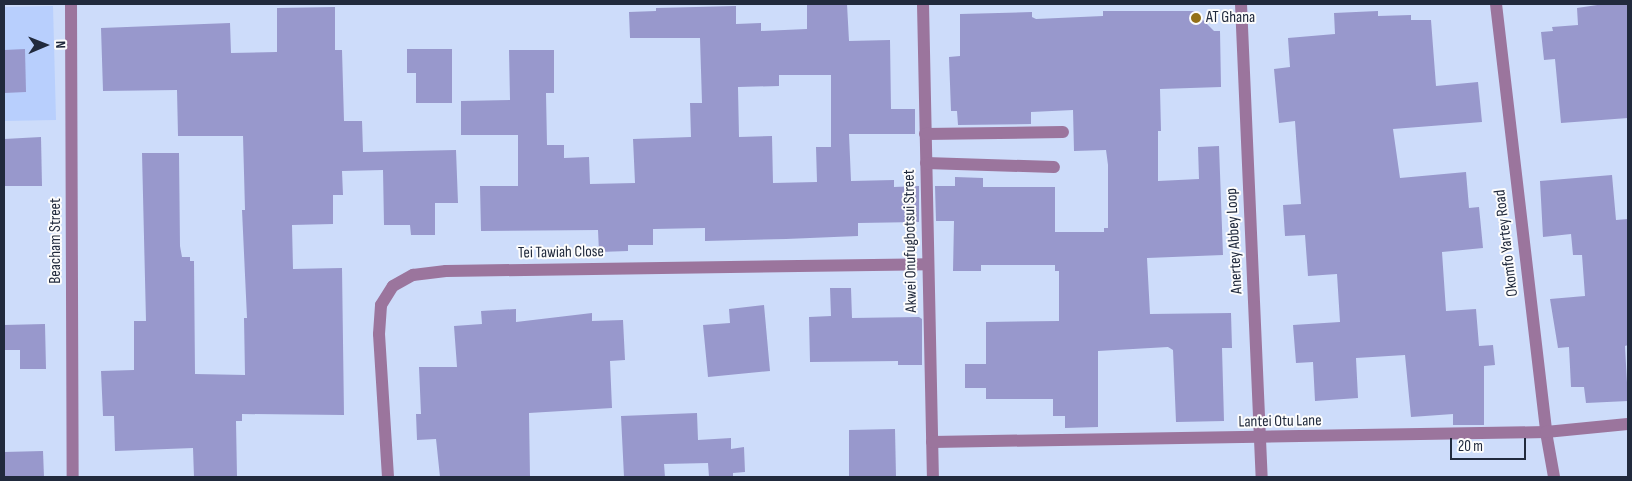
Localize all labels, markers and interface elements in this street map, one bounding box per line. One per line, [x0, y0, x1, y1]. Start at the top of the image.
place label: AT Ghana [1206, 8, 1255, 28]
marker: AT Ghana [1190, 12, 1202, 24]
north arrow [20, 20, 70, 70]
text: N [52, 41, 69, 49]
street label: Akwei Onufugbotsui Street [900, 169, 922, 313]
street label: Anertey Abbey Loop [1223, 188, 1247, 294]
street label: Okomfo Yartey Road [1491, 188, 1523, 298]
street label: Beacham Street [46, 198, 66, 284]
street label: Tei Tawiah Close [518, 243, 604, 263]
street label: Lantei Otu Lane [1238, 412, 1322, 432]
scale bar [1452, 428, 1528, 460]
text: 20 m [1458, 437, 1483, 456]

